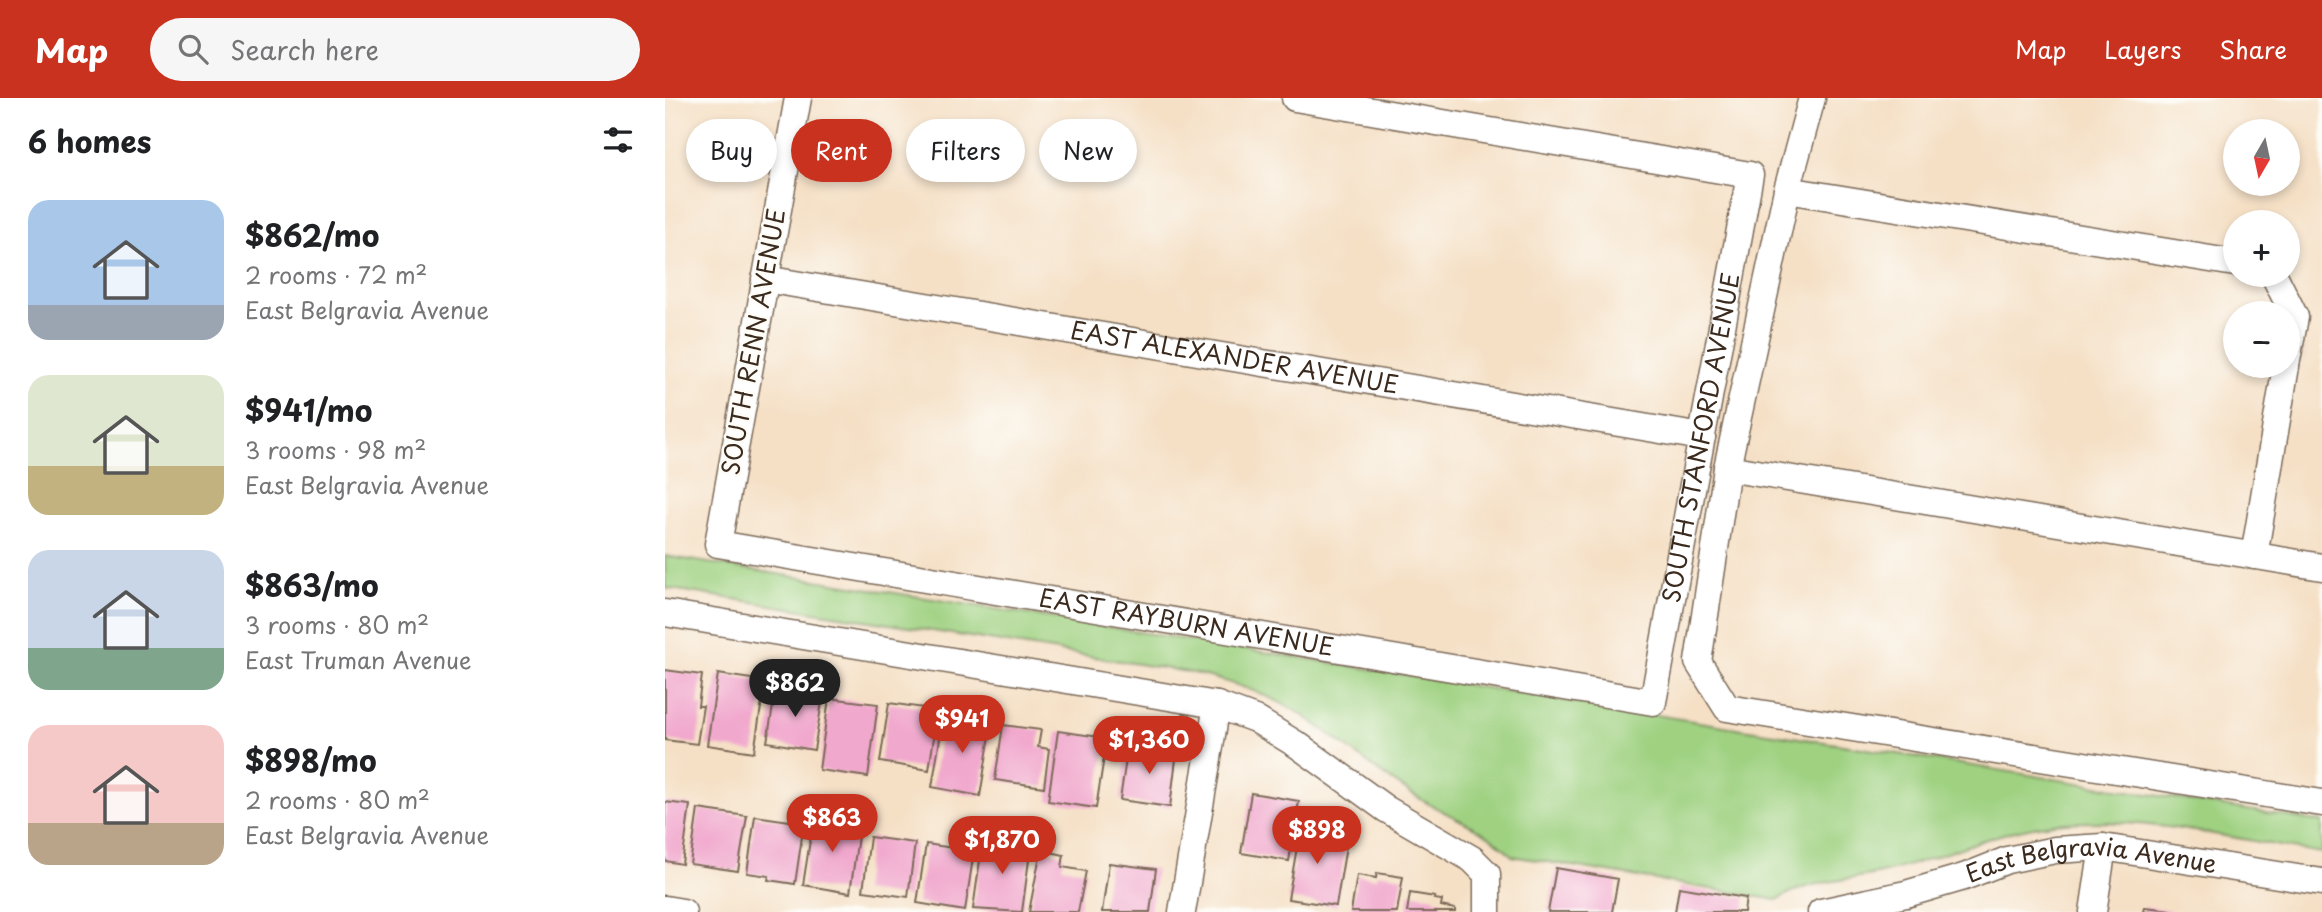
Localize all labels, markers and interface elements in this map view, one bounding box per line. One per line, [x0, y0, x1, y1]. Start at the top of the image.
search box [150, 18, 640, 81]
text: Map [35, 24, 108, 74]
icon: search [174, 30, 212, 68]
text: Search here [230, 30, 379, 69]
text: Map [2015, 31, 2066, 67]
text: Layers [2104, 31, 2181, 67]
text: Share [2219, 31, 2287, 67]
text: 6 homes [28, 118, 151, 163]
chip: Buy [686, 119, 777, 182]
chip: Rent [791, 119, 892, 182]
chip: Filters [906, 119, 1025, 182]
chip: New [1039, 119, 1137, 182]
north arrow [2223, 119, 2299, 196]
map controls [2223, 119, 2300, 378]
icon: filters [599, 121, 637, 159]
street label: SOUTH RENN AVENUE [711, 206, 793, 478]
button: + [2223, 210, 2300, 287]
text: $862/mo [245, 212, 379, 257]
icon: home [84, 228, 168, 312]
text: 2 rooms · 72 m² [245, 257, 427, 292]
street label: SOUTH STANFORD AVENUE [1652, 270, 1748, 605]
text: East Belgravia Avenue [245, 292, 489, 327]
button: − [2223, 301, 2300, 378]
street label: EAST ALEXANDER AVENUE [1068, 311, 1402, 402]
text: $941/mo [245, 387, 372, 432]
icon: home [84, 403, 168, 487]
text: 3 rooms · 98 m² [245, 432, 426, 467]
text: East Belgravia Avenue [245, 467, 489, 502]
text: $863/mo [245, 562, 379, 607]
icon: home [84, 578, 168, 662]
street label: EAST RAYBURN AVENUE [1036, 579, 1337, 664]
text: 3 rooms · 80 m² [245, 607, 429, 642]
text: East Truman Avenue [245, 642, 471, 677]
pin: $862 [754, 660, 836, 719]
text: $862 [765, 664, 825, 699]
pin: $941 [921, 696, 1003, 755]
text: $941 [935, 700, 989, 735]
pin: $1,360 [1092, 716, 1206, 776]
text: $1,360 [1109, 721, 1189, 756]
text: $898/mo [245, 737, 377, 782]
icon: home [84, 753, 168, 837]
text: 2 rooms · 80 m² [245, 782, 430, 817]
pin: $863 [791, 794, 873, 854]
text: $863 [803, 799, 861, 834]
pin: $898 [1276, 806, 1358, 866]
text: $898 [1288, 811, 1346, 846]
pin: $1,870 [945, 816, 1059, 876]
text: East Belgravia Avenue [245, 817, 489, 852]
text: $1,870 [964, 821, 1040, 856]
street label: East Belgravia Avenue [1960, 827, 2219, 891]

